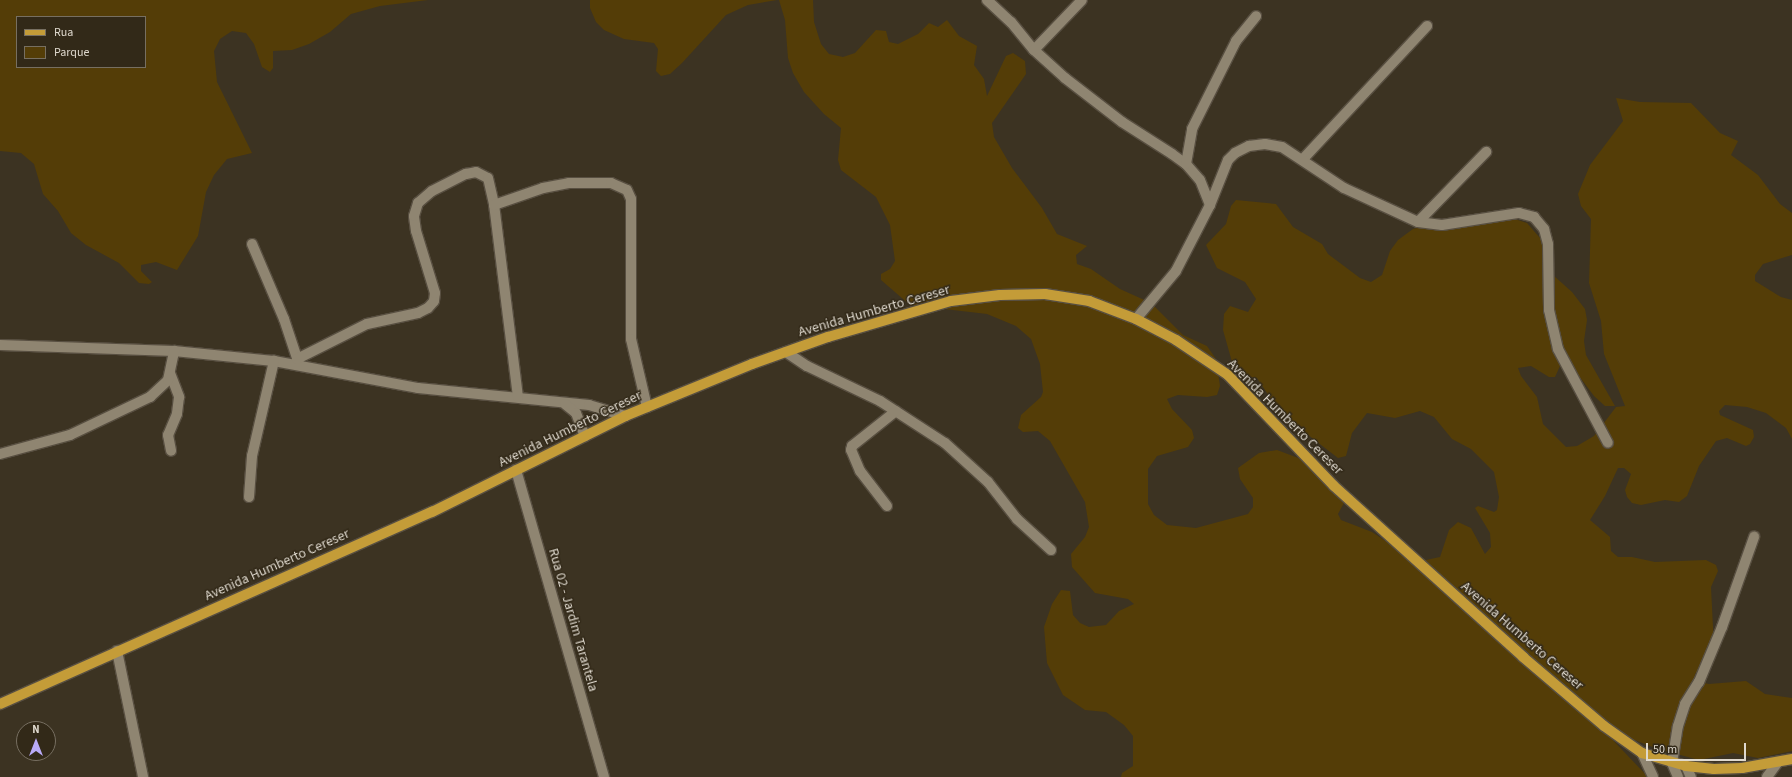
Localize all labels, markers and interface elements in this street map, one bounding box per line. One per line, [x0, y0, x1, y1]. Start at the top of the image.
legend [16, 16, 146, 68]
text: Rua [54, 24, 73, 41]
text: Parque [54, 44, 90, 61]
street label: Avenida Humberto Cereser [796, 281, 952, 341]
street label: Avenida Humberto Cereser [1224, 356, 1346, 478]
street label: Avenida Humberto Cereser [496, 387, 644, 471]
street label: Avenida Humberto Cereser [202, 525, 352, 605]
street label: Rua 02 - Jardim Tarantela [544, 546, 602, 694]
street label: Avenida Humberto Cereser [1457, 578, 1587, 694]
north arrow [16, 721, 56, 761]
text: N [32, 722, 40, 737]
scale bar [1648, 735, 1748, 761]
text: 50 m [1653, 741, 1677, 758]

